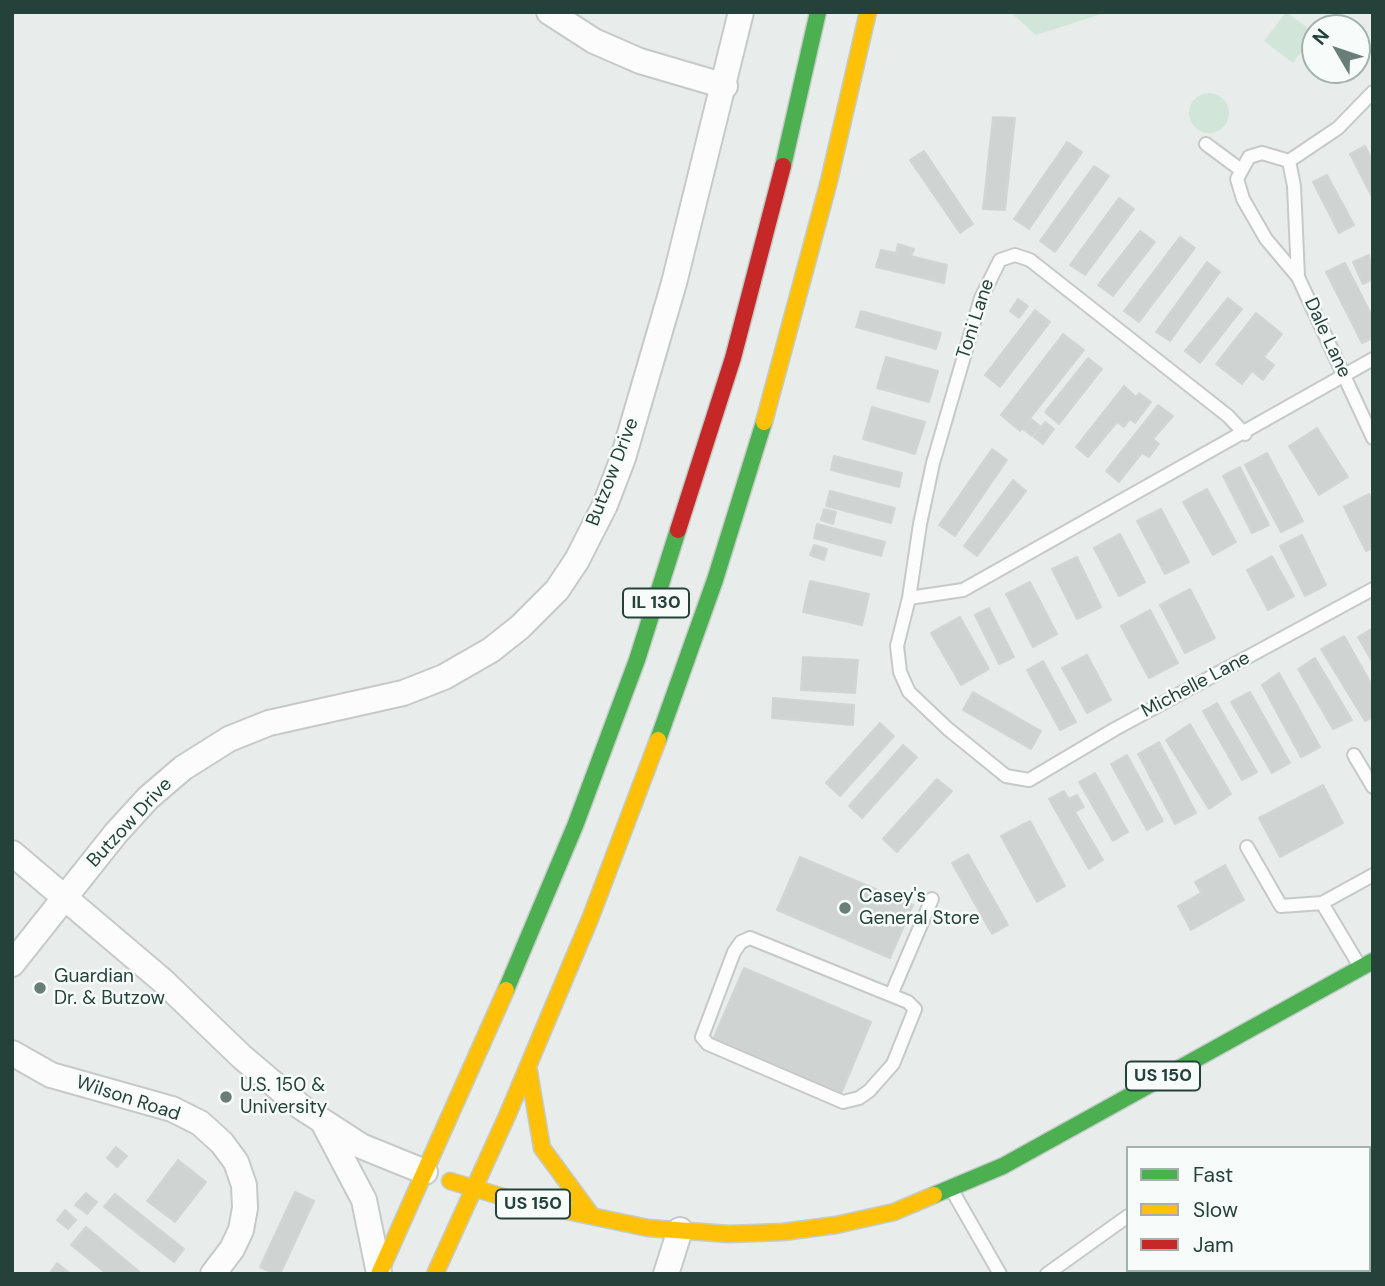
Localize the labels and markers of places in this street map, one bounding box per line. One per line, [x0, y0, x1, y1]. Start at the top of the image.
place label: Casey's General Store [859, 886, 979, 930]
marker: Casey's General Store [837, 900, 853, 916]
place label: Guardian Dr. & Butzow [54, 966, 165, 1010]
marker: Guardian Dr. & Butzow [32, 980, 48, 996]
place label: U.S. 150 & University [240, 1075, 327, 1119]
marker: U.S. 150 & University [218, 1089, 234, 1105]

